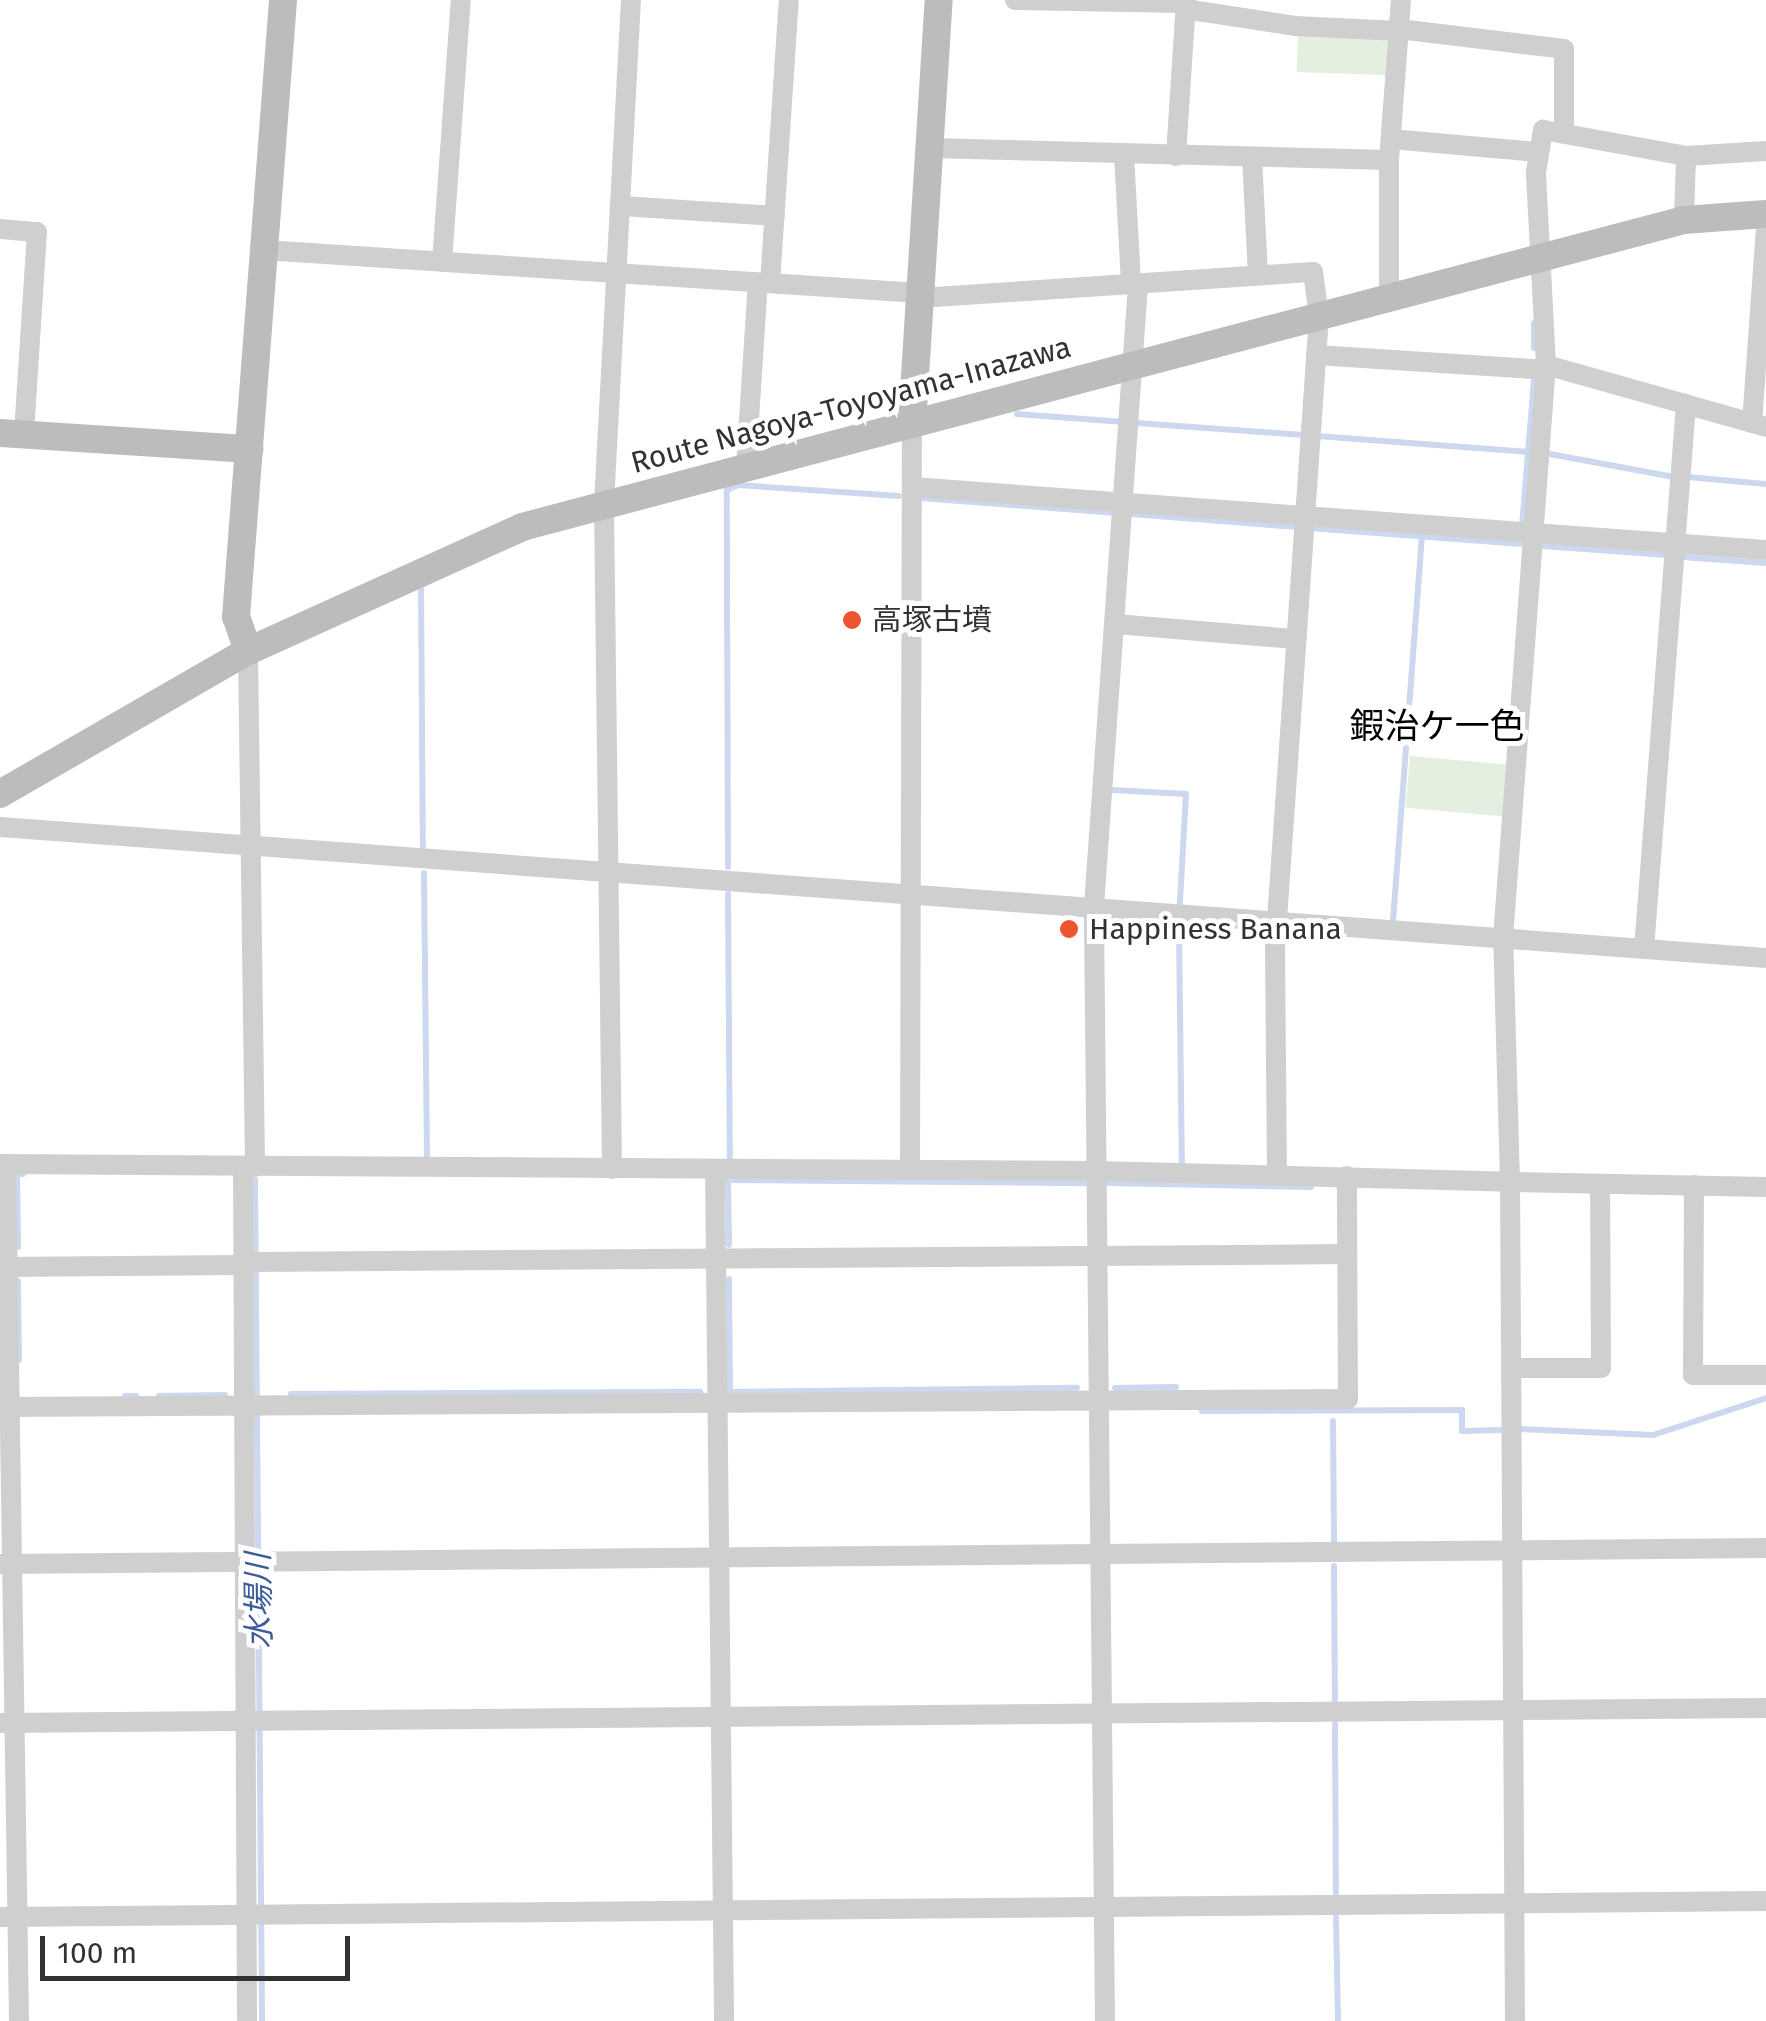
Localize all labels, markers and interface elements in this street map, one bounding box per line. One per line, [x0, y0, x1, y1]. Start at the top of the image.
street label: Route Nagoya-Toyoyama-Inazawa [627, 329, 1075, 481]
place label: 高塚古墳 [872, 602, 992, 638]
marker: 高塚古墳 [841, 609, 863, 631]
district label: 鍜治ケ一色 [1350, 705, 1524, 747]
place label: Happiness Banana [1089, 911, 1342, 947]
marker: Happiness Banana [1058, 918, 1080, 940]
water label: 水場川 [239, 1553, 279, 1649]
scale bar [45, 1916, 355, 1978]
text: 100 m [57, 1935, 137, 1971]

